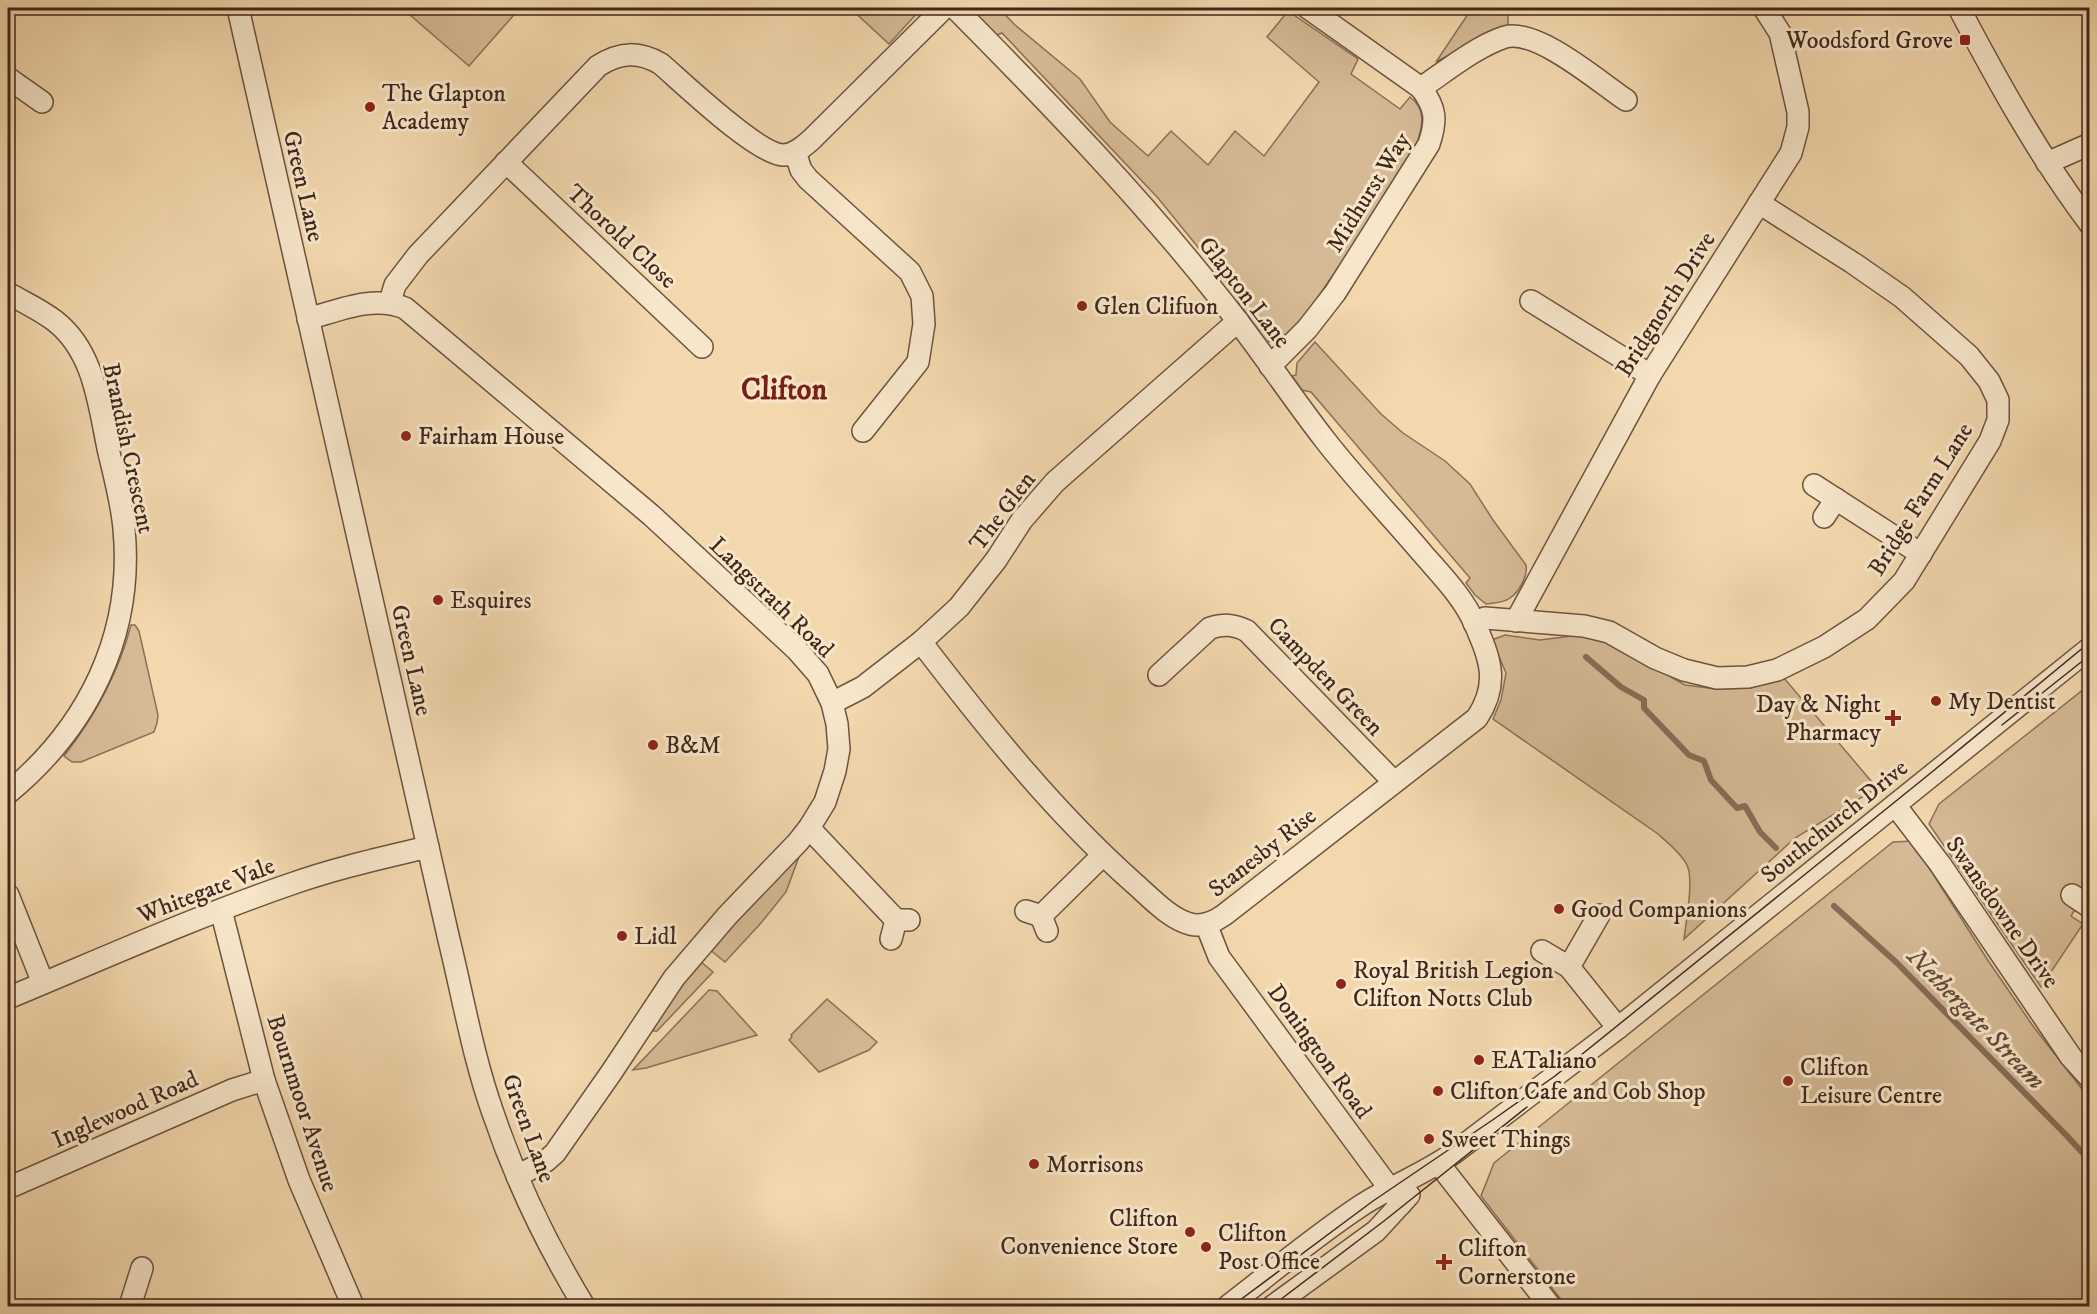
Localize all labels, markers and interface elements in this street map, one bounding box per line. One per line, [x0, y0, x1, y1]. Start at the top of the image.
place label: Woodsford Grove [1785, 26, 1953, 56]
marker: Woodsford Grove [1958, 33, 1972, 47]
place label: The Glapton Academy [382, 79, 506, 137]
marker: The Glapton Academy [363, 100, 377, 114]
street label: Midhurst Way [1320, 126, 1418, 258]
street label: Green Lane [276, 128, 330, 245]
street label: Thorold Close [560, 178, 683, 295]
street label: Bridgnorth Drive [1609, 226, 1722, 383]
street label: Glapton Lane [1191, 231, 1297, 354]
place label: Glen Clifuon [1094, 292, 1219, 322]
marker: Glen Clifuon [1075, 299, 1089, 313]
street label: Brandish Crescent [95, 360, 161, 537]
district label: Clifton [741, 372, 827, 409]
street label: Bridge Farm Lane [1862, 417, 1980, 582]
place label: Fairham House [418, 422, 564, 452]
marker: Fairham House [399, 429, 413, 443]
street label: The Glen [963, 465, 1043, 557]
street label: Langstrath Road [703, 531, 840, 665]
place label: Esquires [450, 586, 532, 616]
marker: Esquires [431, 593, 445, 607]
street label: Green Lane [384, 602, 438, 719]
street label: Campden Green [1261, 611, 1390, 743]
place label: My Dentist [1948, 687, 2056, 717]
place label: Day & Night Pharmacy [1756, 690, 1882, 748]
marker: My Dentist [1929, 694, 1943, 708]
marker: Day & Night Pharmacy [1886, 711, 1900, 725]
place label: B&M [665, 731, 721, 761]
marker: B&M [646, 738, 660, 752]
street label: Southchurch Drive [1755, 753, 1914, 890]
street label: Stanesby Rise [1203, 801, 1323, 904]
street label: Swansdowne Drive [1939, 831, 2066, 994]
street label: Whitegate Vale [133, 851, 279, 931]
place label: Good Companions [1571, 895, 1747, 925]
marker: Good Companions [1552, 902, 1566, 916]
place label: Lidl [634, 922, 677, 952]
marker: Lidl [615, 929, 629, 943]
water label: Nethergate Stream [1898, 940, 2052, 1097]
place label: Royal British Legion Clifton Notts Club [1353, 956, 1554, 1014]
marker: Royal British Legion Clifton Notts Club [1334, 977, 1348, 991]
street label: Donington Road [1260, 978, 1378, 1125]
street label: Bournmoor Avenue [259, 1011, 345, 1196]
place label: EATaliano [1491, 1046, 1597, 1076]
marker: EATaliano [1472, 1053, 1486, 1067]
place label: Clifton Leisure Centre [1800, 1053, 1942, 1111]
street label: Inglewood Road [48, 1064, 203, 1155]
street label: Green Lane [495, 1070, 562, 1187]
marker: Clifton Leisure Centre [1781, 1074, 1795, 1088]
place label: Clifton Cafe and Cob Shop [1450, 1077, 1705, 1107]
marker: Clifton Cafe and Cob Shop [1431, 1084, 1445, 1098]
place label: Sweet Things [1441, 1125, 1571, 1155]
marker: Sweet Things [1422, 1132, 1436, 1146]
place label: Morrisons [1046, 1150, 1143, 1180]
marker: Morrisons [1027, 1157, 1041, 1171]
place label: Clifton Convenience Store [1000, 1204, 1178, 1262]
place label: Clifton Post Office [1218, 1219, 1320, 1277]
marker: Clifton Convenience Store [1183, 1225, 1197, 1239]
place label: Clifton Cornerstone [1458, 1234, 1576, 1292]
marker: Clifton Post Office [1199, 1240, 1213, 1254]
marker: Clifton Cornerstone [1435, 1253, 1453, 1271]

